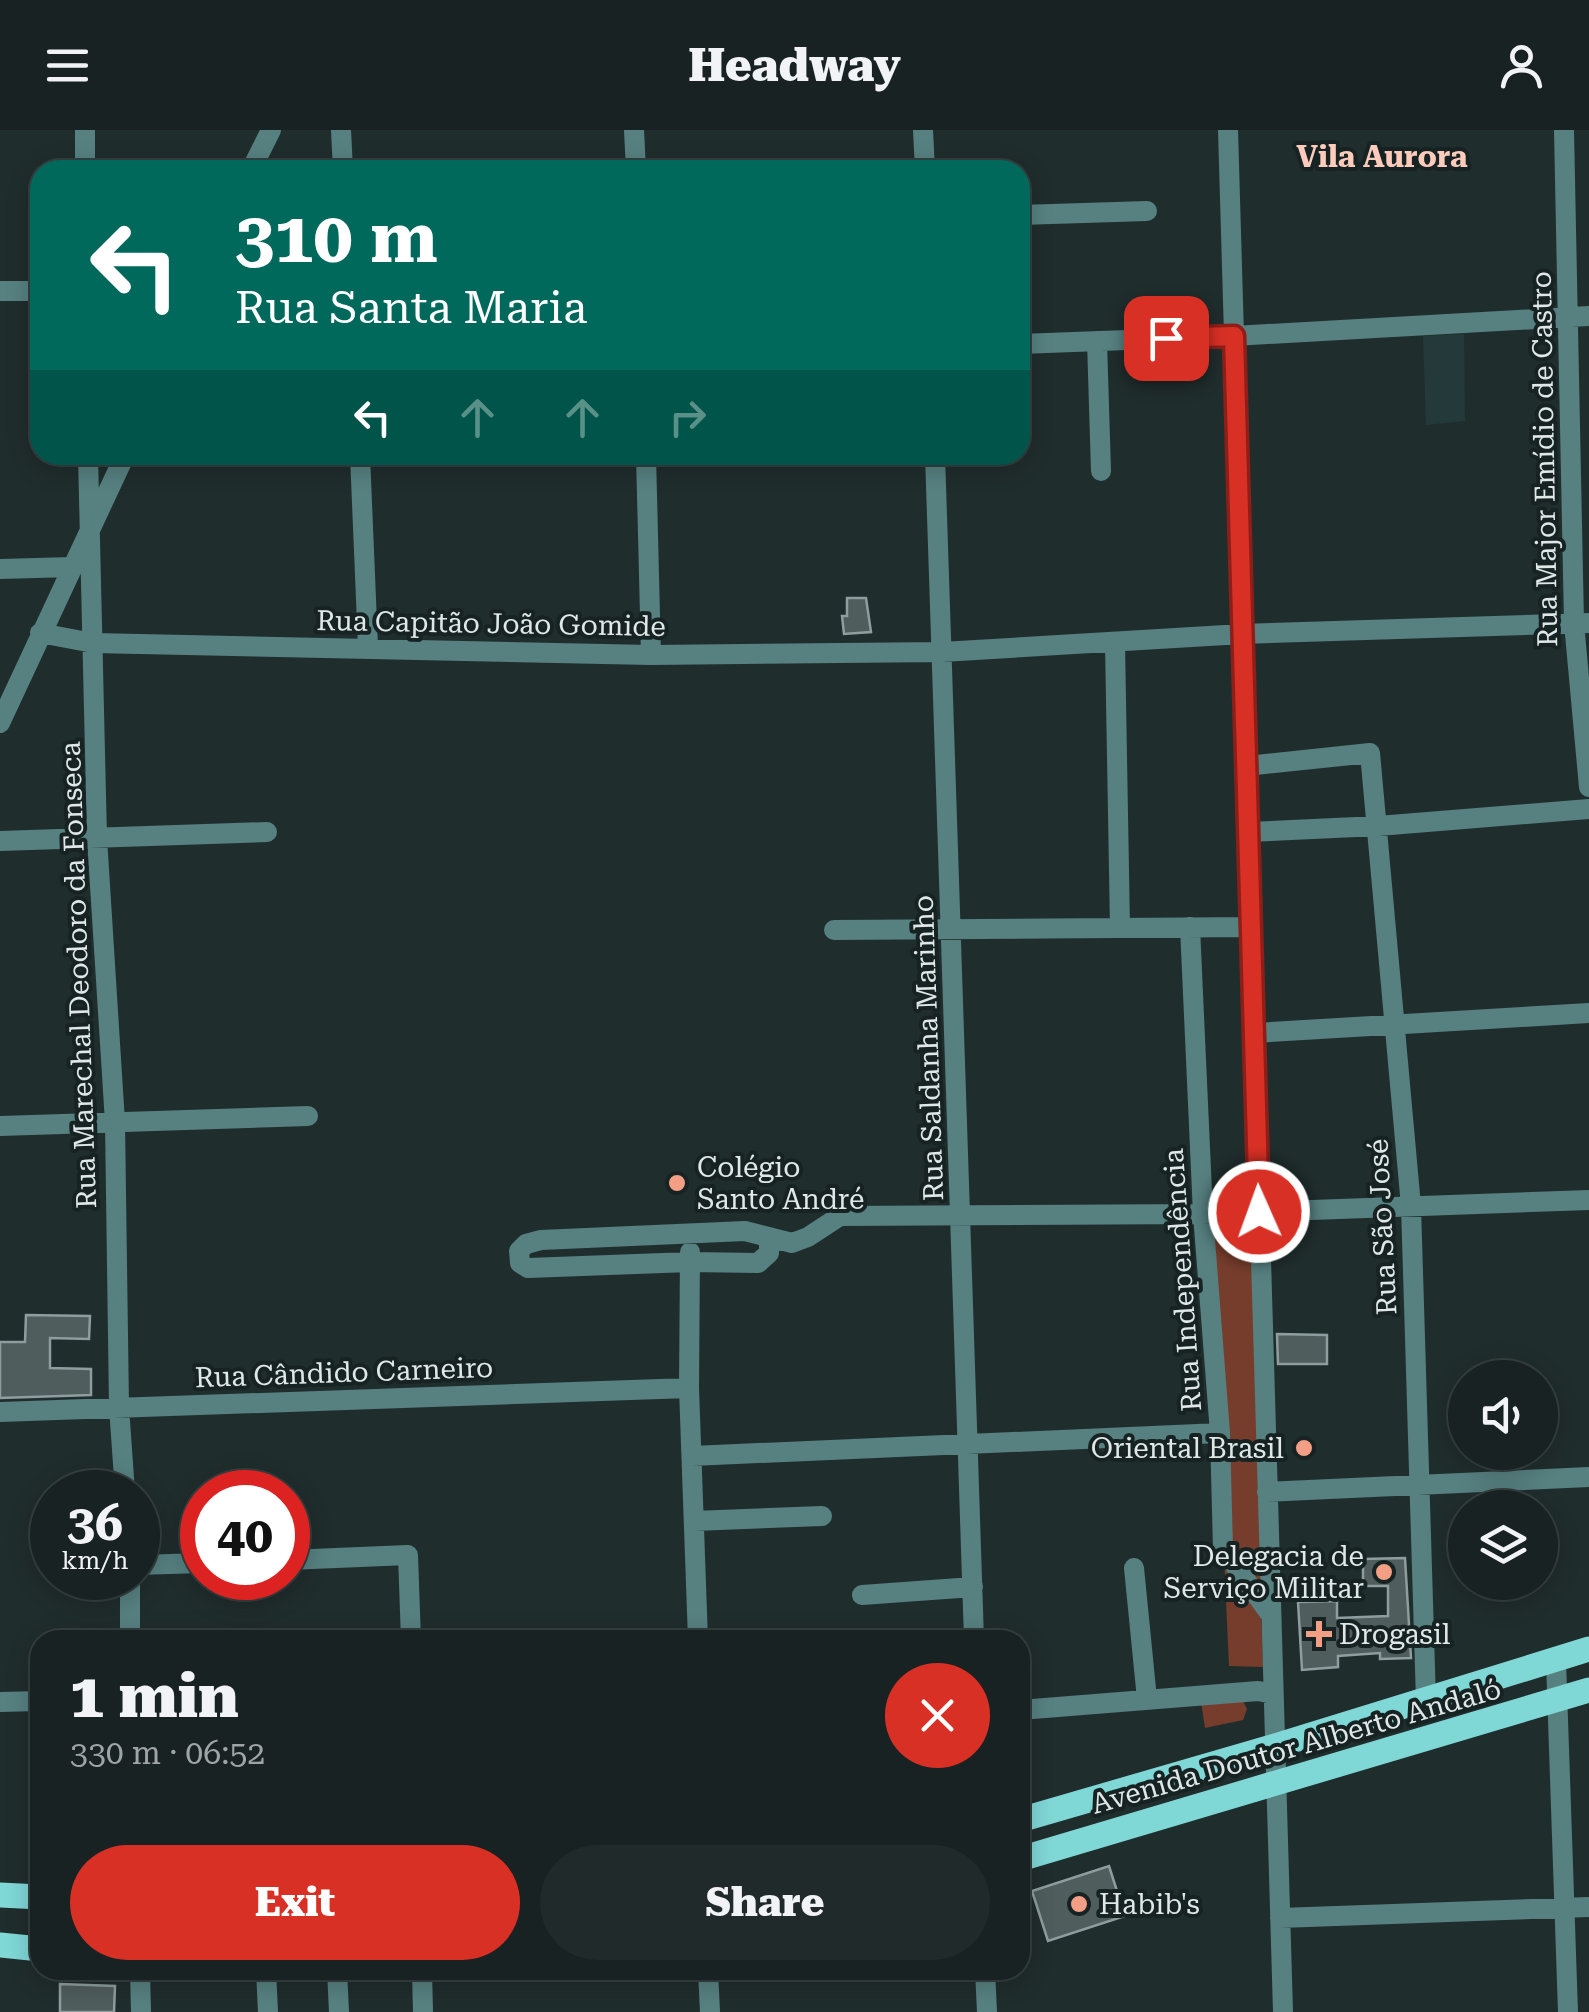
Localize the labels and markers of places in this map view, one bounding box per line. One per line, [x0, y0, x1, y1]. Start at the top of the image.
pin [1124, 296, 1209, 381]
place label: Colégio Santo André [697, 1151, 864, 1216]
marker: Colégio Santo André [666, 1172, 688, 1194]
place label: Oriental Brasil [1091, 1432, 1284, 1465]
marker: Oriental Brasil [1293, 1437, 1315, 1459]
place label: Delegacia de Serviço Militar [1163, 1540, 1364, 1605]
marker: Delegacia de Serviço Militar [1373, 1561, 1395, 1583]
place label: Drogasil [1339, 1618, 1451, 1651]
marker: Drogasil [1308, 1623, 1330, 1645]
place label: Habib's [1099, 1888, 1200, 1921]
marker: Habib's [1068, 1893, 1090, 1915]

